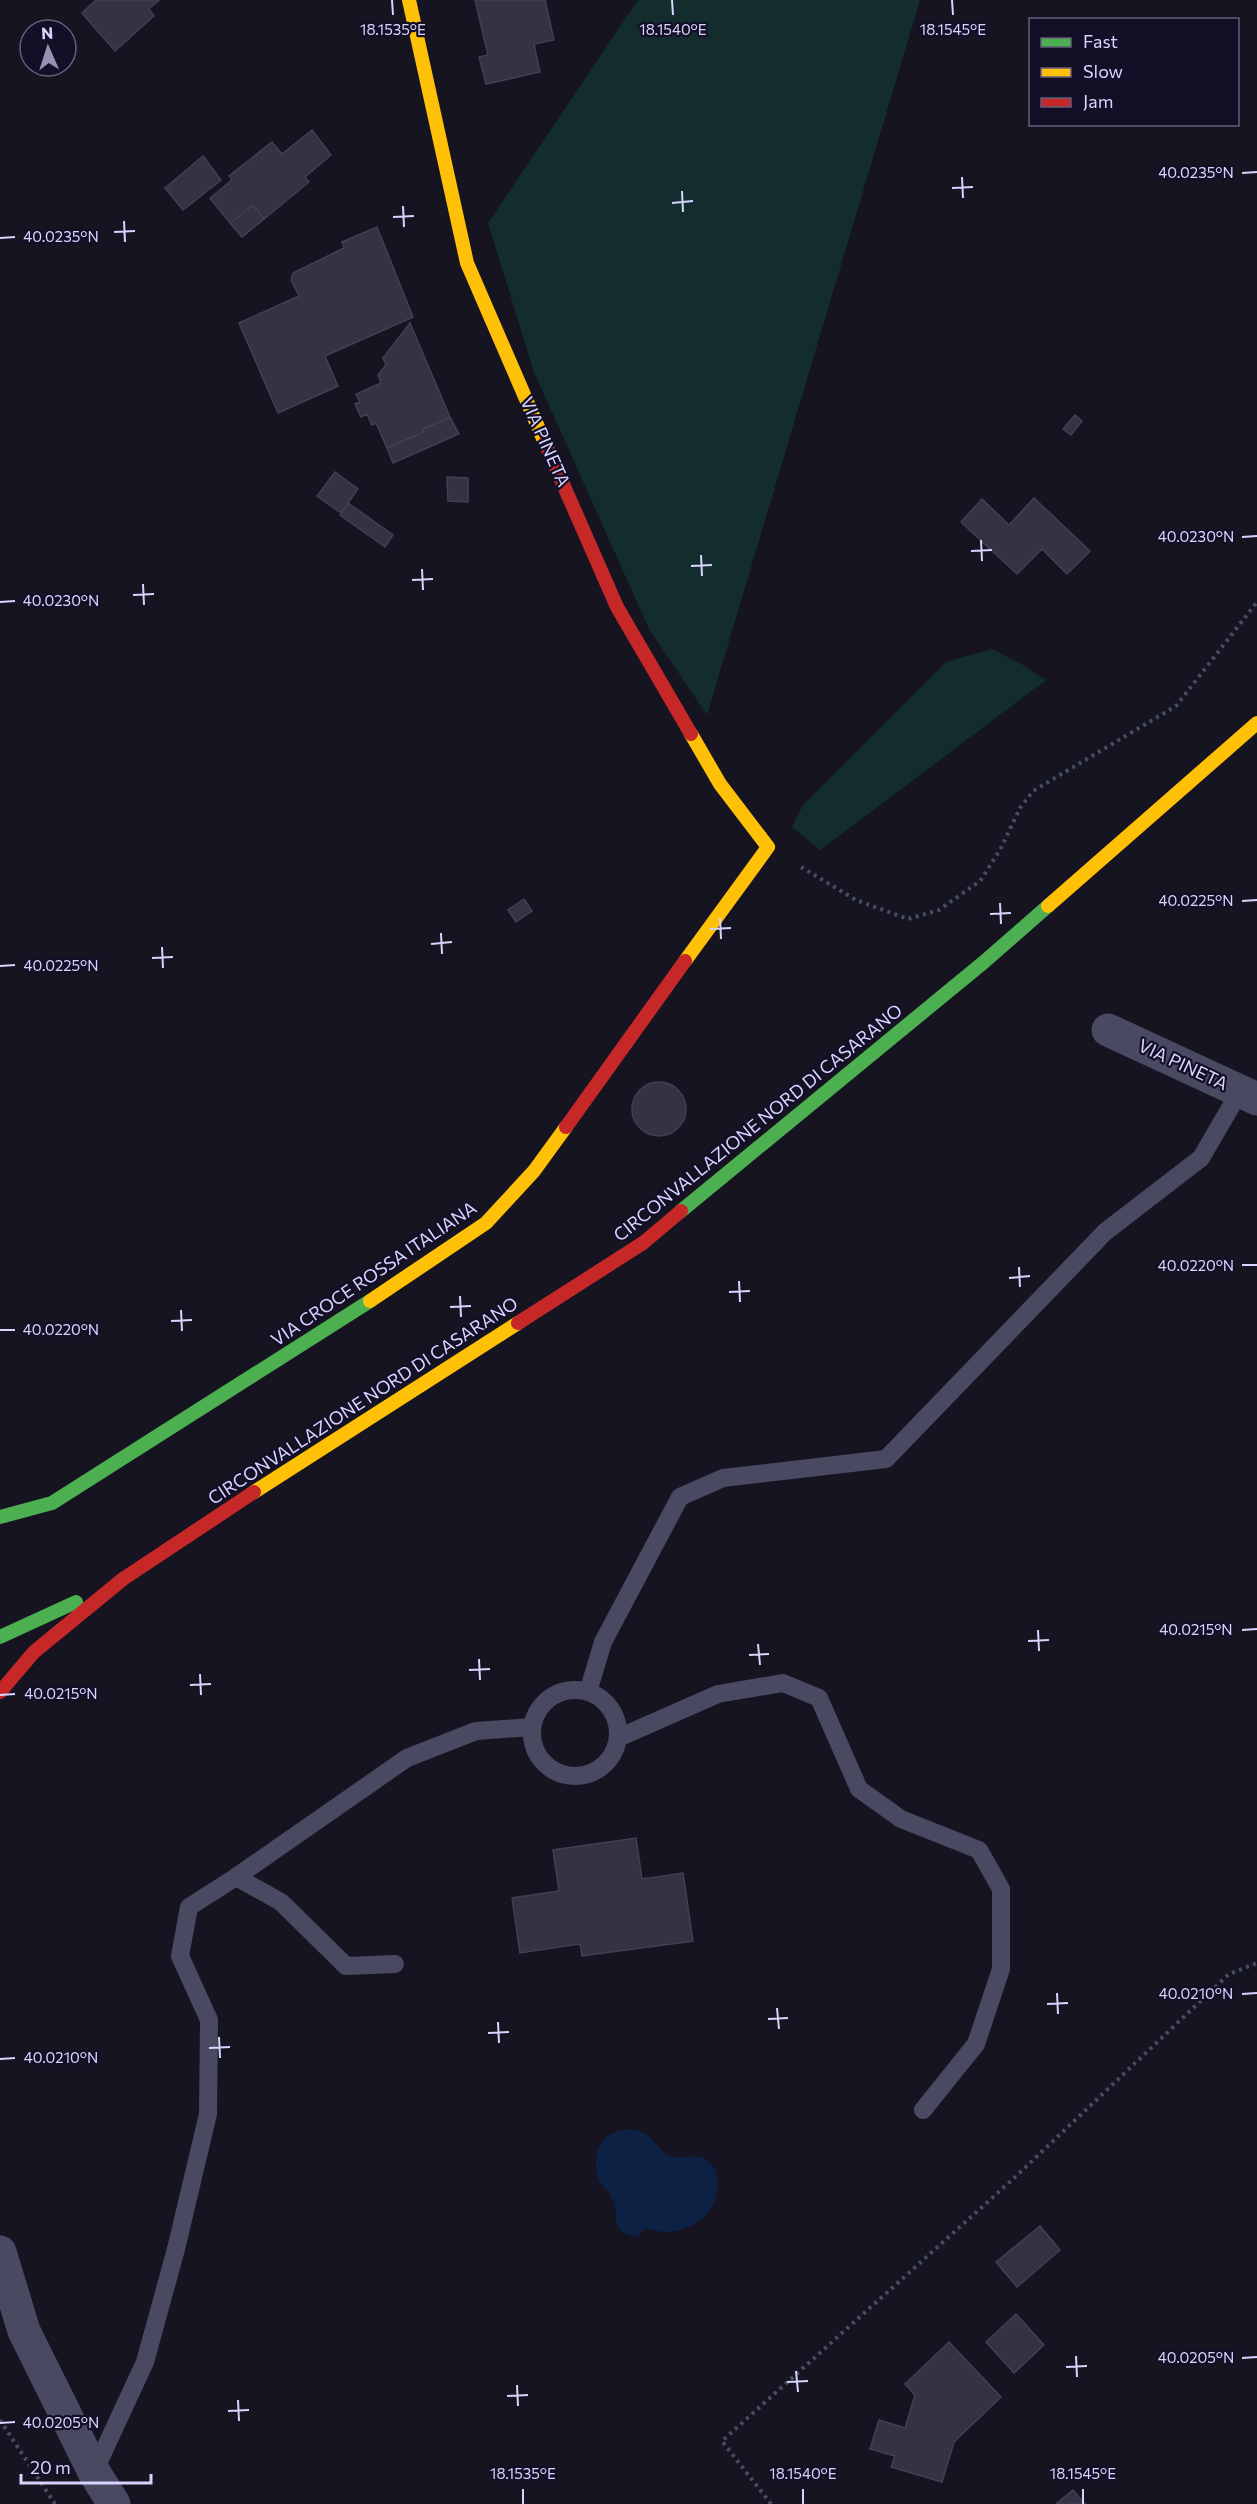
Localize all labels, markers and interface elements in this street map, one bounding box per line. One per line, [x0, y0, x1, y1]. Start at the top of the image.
north arrow [18, 18, 78, 78]
legend [1029, 18, 1239, 126]
text: 18.1535°E [360, 20, 426, 38]
text: 18.1540°E [639, 20, 707, 38]
text: 18.1545°E [920, 20, 986, 38]
text: N [41, 23, 54, 42]
text: Fast [1083, 30, 1118, 52]
text: Slow [1083, 60, 1123, 82]
text: Jam [1083, 90, 1113, 112]
text: 40.0235°N [1158, 163, 1234, 181]
text: 40.0235°N [23, 227, 99, 245]
street label: VIA PINETA [516, 393, 576, 490]
text: 40.0230°N [1158, 527, 1234, 545]
text: 40.0230°N [23, 591, 99, 609]
text: 40.0225°N [1158, 891, 1234, 909]
text: 40.0225°N [23, 956, 99, 974]
street label: CIRCONVALLAZIONE NORD DI CASARANO [609, 999, 906, 1246]
street label: VIA PINETA [1135, 1034, 1232, 1094]
street label: VIA CROCE ROSSA ITALIANA [266, 1196, 480, 1350]
text: 40.0220°N [1158, 1256, 1234, 1274]
street label: CIRCONVALLAZIONE NORD DI CASARANO [203, 1292, 522, 1509]
text: 40.0220°N [23, 1320, 99, 1338]
text: 40.0215°N [1159, 1620, 1233, 1638]
text: 40.0215°N [24, 1684, 98, 1702]
text: 40.0210°N [1159, 1984, 1233, 2002]
text: 40.0210°N [24, 2048, 98, 2066]
text: 40.0205°N [1158, 2348, 1234, 2366]
text: 40.0205°N [23, 2413, 99, 2431]
scale bar [21, 2447, 152, 2485]
text: 20 m [30, 2456, 71, 2478]
text: 18.1535°E [490, 2464, 556, 2482]
text: 18.1540°E [769, 2464, 837, 2482]
text: 18.1545°E [1050, 2464, 1116, 2482]

